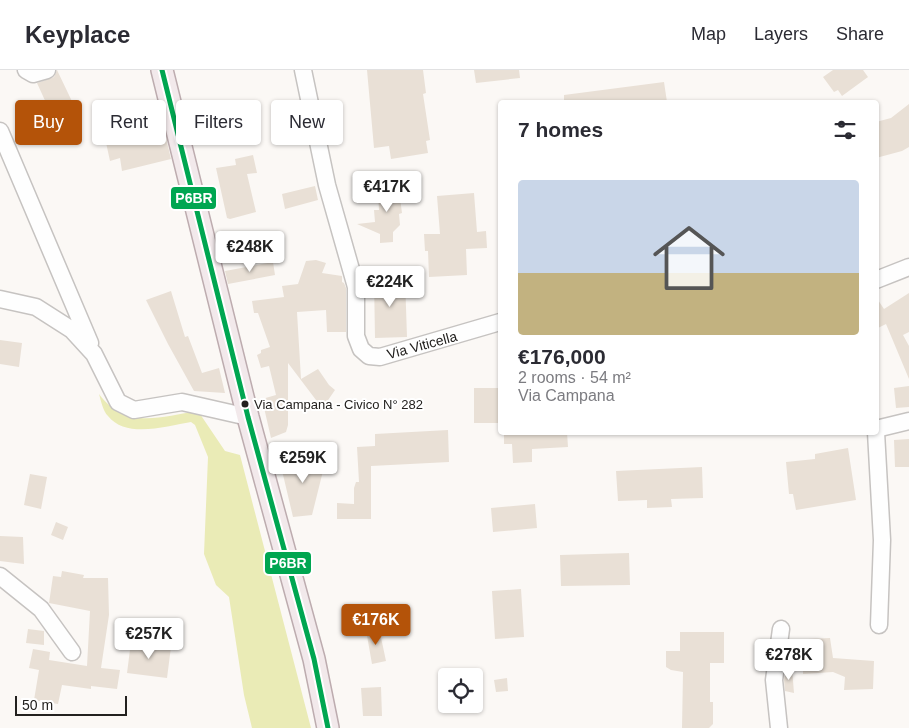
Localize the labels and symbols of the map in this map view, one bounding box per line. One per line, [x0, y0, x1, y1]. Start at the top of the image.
pin: €417K [352, 170, 422, 213]
line badge: P6BR [170, 186, 217, 210]
text: P6BR [175, 190, 213, 206]
pin: €248K [215, 230, 285, 273]
pin: €224K [355, 266, 425, 308]
street label: Via Viticella [385, 328, 459, 362]
place label: Via Campana - Civico N° 282 [254, 397, 423, 412]
marker: Via Campana - Civico N° 282 [240, 399, 250, 409]
pin: €259K [268, 442, 338, 484]
line badge: P6BR [264, 551, 312, 575]
text: P6BR [269, 555, 307, 571]
pin: €176K [341, 604, 411, 646]
pin: €257K [114, 618, 184, 660]
pin: €278K [754, 638, 824, 681]
scale bar [15, 693, 128, 716]

